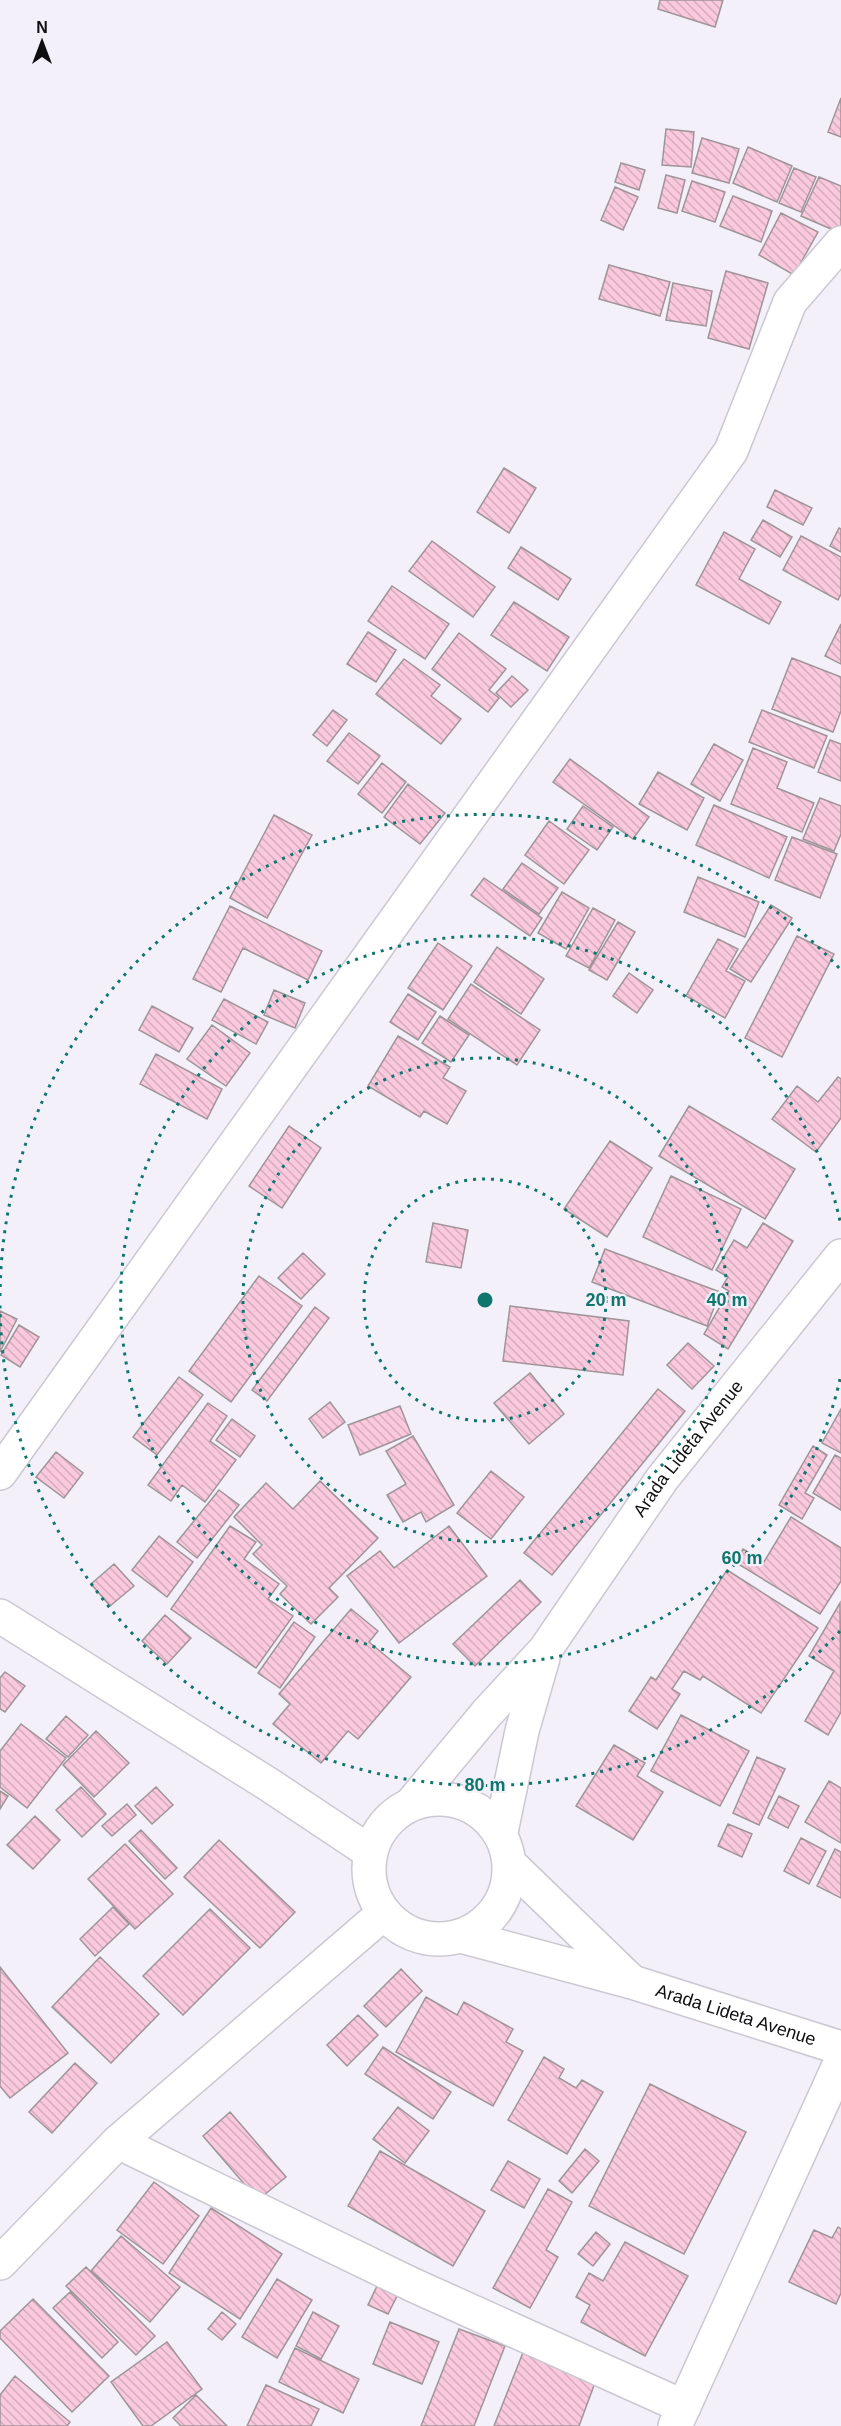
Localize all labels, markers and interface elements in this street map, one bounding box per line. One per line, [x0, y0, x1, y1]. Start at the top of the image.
north arrow [12, 12, 72, 72]
text: N [36, 19, 48, 36]
centre of rings [475, 1290, 495, 1310]
text: 20 m [585, 1290, 627, 1310]
text: 40 m [706, 1290, 748, 1310]
street label: Arada Lideta Avenue [629, 1376, 747, 1521]
text: 60 m [721, 1548, 763, 1568]
text: 80 m [464, 1775, 506, 1795]
street label: Arada Lideta Avenue [653, 1980, 818, 2049]

